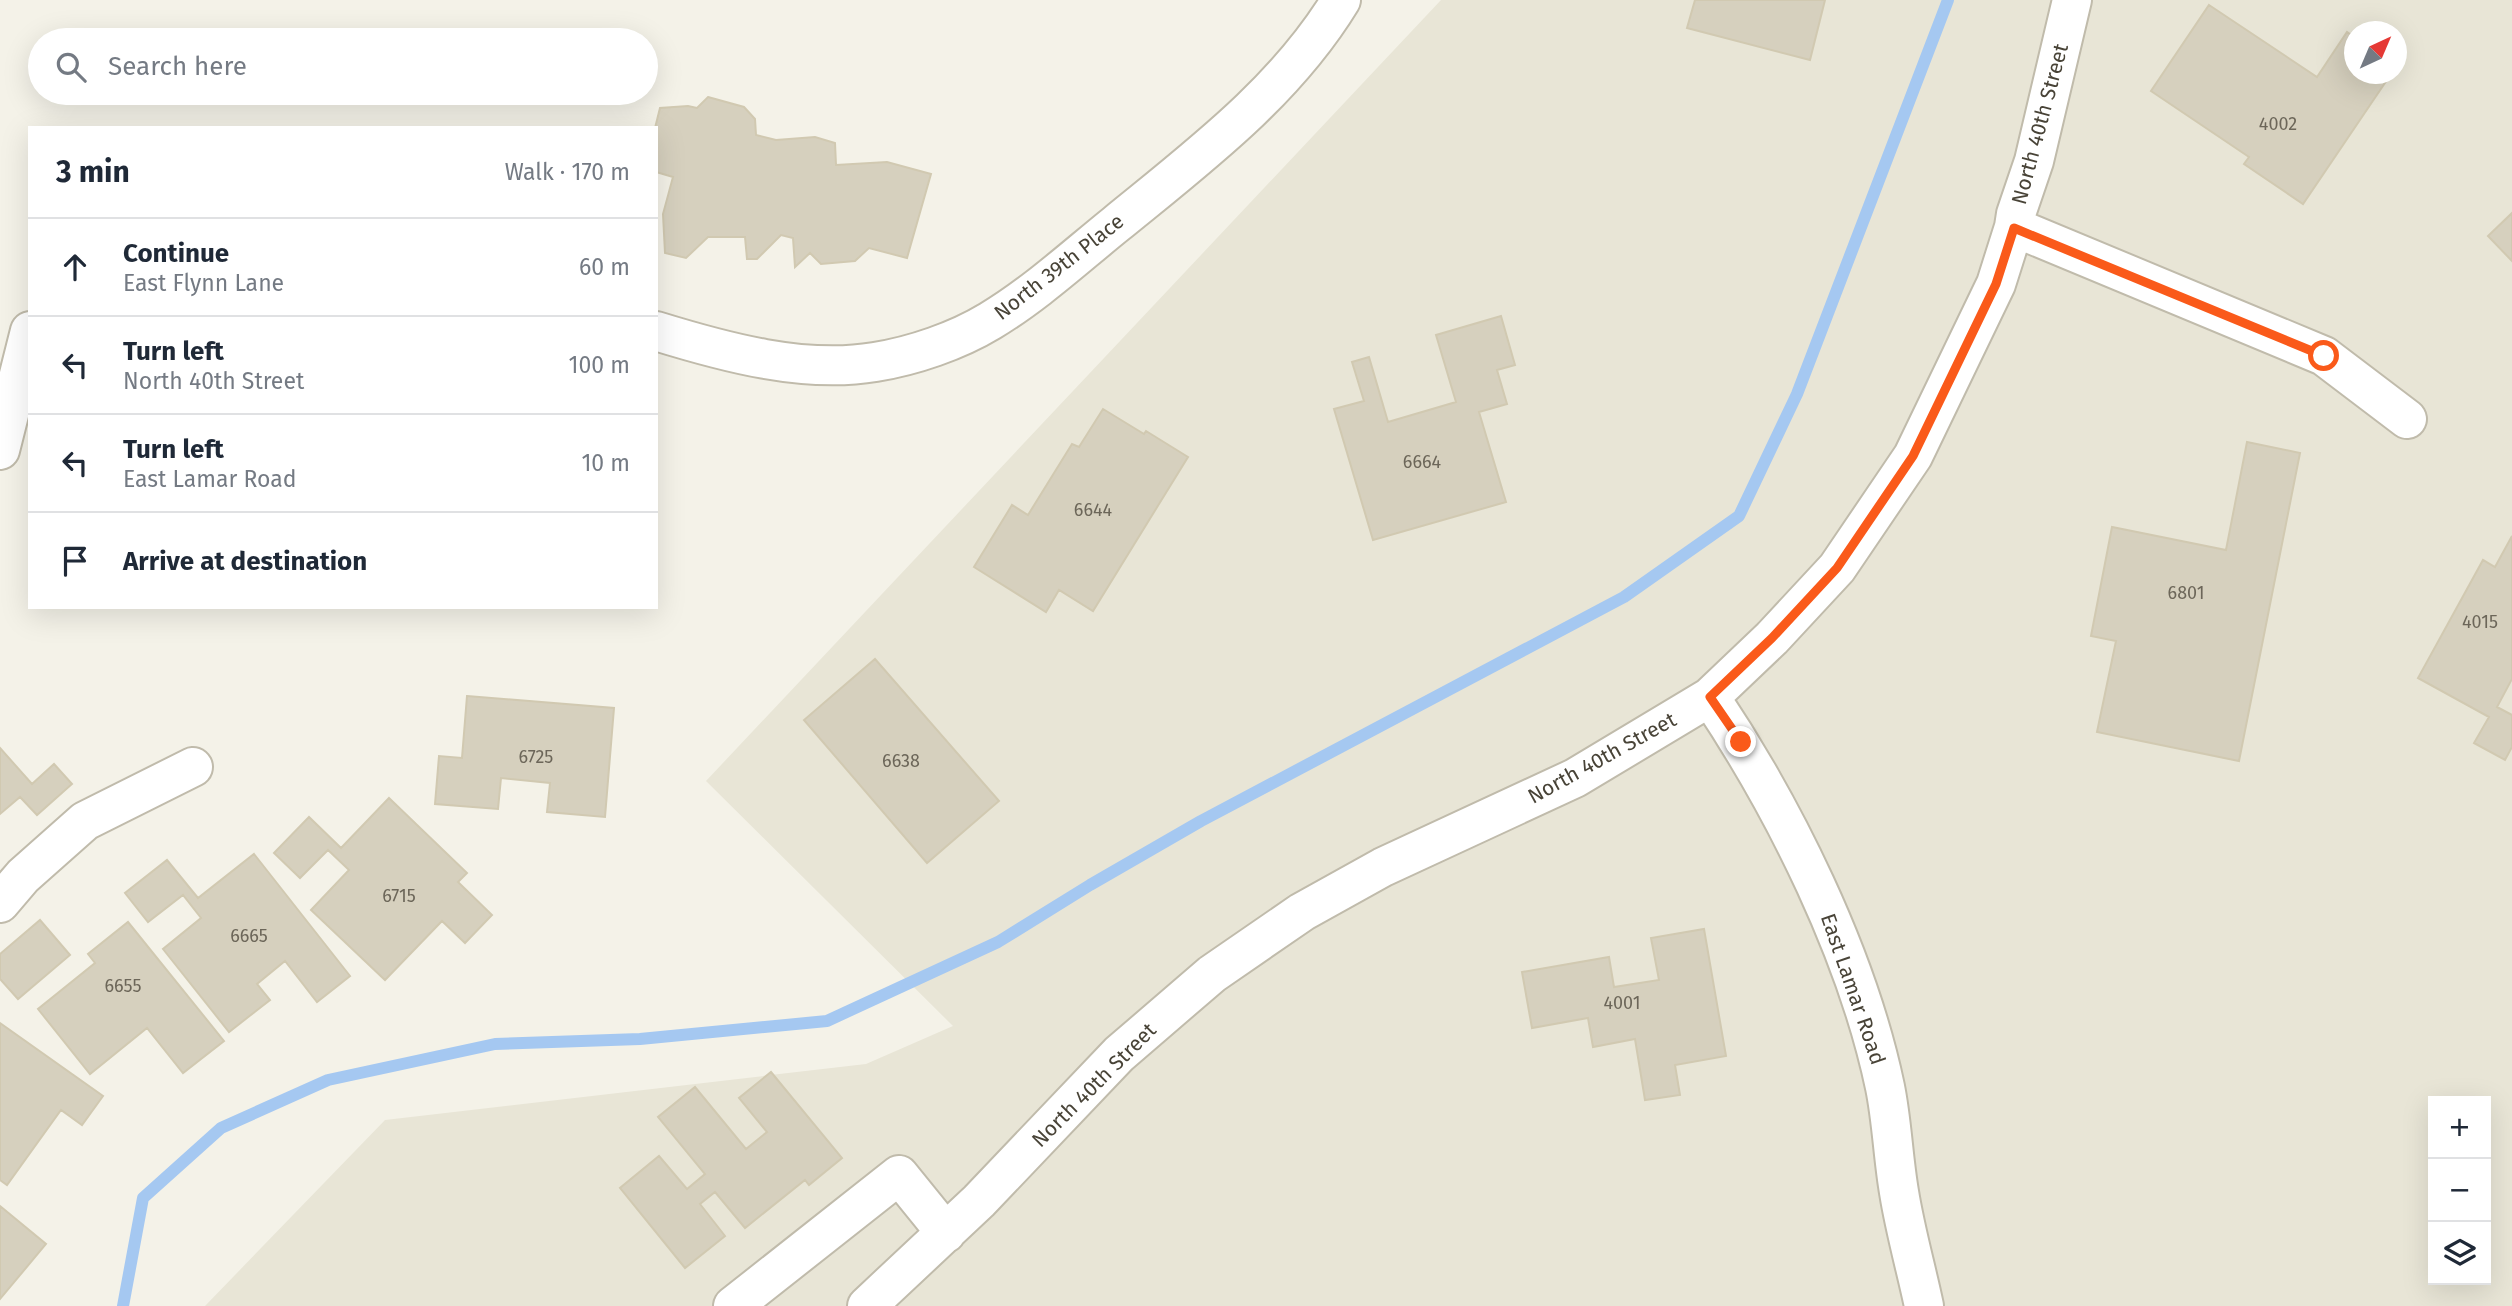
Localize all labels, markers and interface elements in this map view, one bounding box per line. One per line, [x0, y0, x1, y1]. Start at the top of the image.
north arrow [2344, 21, 2407, 84]
search box [28, 28, 658, 105]
street label: North 40th Street [2006, 40, 2074, 207]
icon: search [52, 48, 90, 86]
text: Search here [108, 51, 247, 82]
house number: 4002 [2259, 113, 2297, 135]
text: 3 min [56, 154, 130, 190]
text: Walk · 170 m [505, 158, 630, 186]
street label: North 39th Place [989, 208, 1129, 326]
text: Continue [123, 238, 229, 269]
icon: ahead [56, 248, 94, 286]
text: 60 m [579, 253, 630, 281]
text: East Flynn Lane [123, 269, 284, 297]
text: Turn left [123, 336, 224, 367]
route start [2308, 340, 2339, 371]
icon: left [56, 346, 94, 384]
text: 100 m [569, 351, 630, 379]
text: North 40th Street [123, 367, 304, 395]
text: Turn left [123, 434, 224, 465]
icon: left [56, 444, 94, 482]
text: 10 m [581, 449, 630, 477]
house number: 6664 [1403, 451, 1442, 473]
text: East Lamar Road [123, 465, 296, 493]
house number: 6644 [1074, 499, 1113, 521]
icon: arrive [56, 542, 94, 580]
text: Arrive at destination [123, 546, 367, 577]
house number: 6801 [2168, 582, 2204, 604]
house number: 4015 [2462, 611, 2498, 633]
street label: North 40th Street [1523, 706, 1681, 809]
route end [1725, 726, 1756, 757]
house number: 6725 [519, 746, 553, 768]
house number: 6638 [882, 750, 920, 772]
house number: 6715 [382, 885, 416, 907]
street label: East Lamar Road [1815, 910, 1891, 1068]
house number: 6665 [230, 925, 268, 947]
house number: 6655 [104, 975, 142, 997]
house number: 4001 [1603, 992, 1641, 1014]
street label: North 40th Street [1026, 1017, 1162, 1153]
map controls [2428, 1096, 2491, 1285]
button: + [2428, 1096, 2491, 1159]
button: − [2428, 1159, 2491, 1222]
button: layers [2428, 1222, 2491, 1285]

